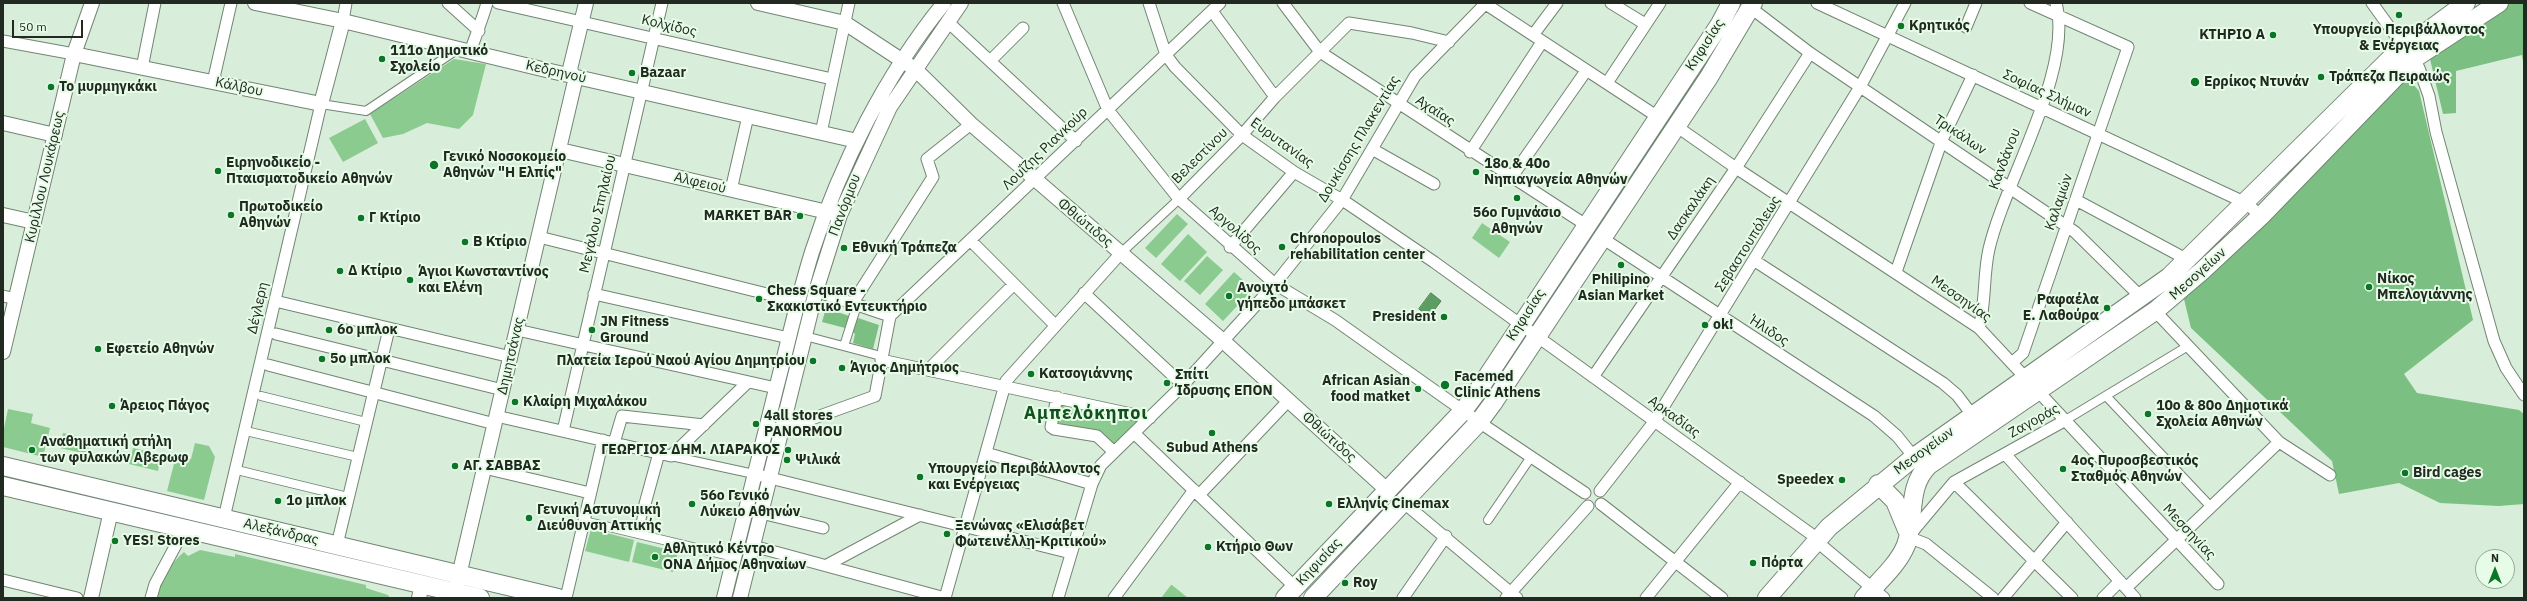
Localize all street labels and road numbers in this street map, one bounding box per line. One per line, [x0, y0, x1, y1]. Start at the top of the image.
street label: Κολχίδος [640, 11, 698, 41]
street label: Κηφισίας [1682, 16, 1728, 74]
street label: Κεδρηνού [524, 57, 588, 87]
street label: Σοφίας Σλήμαν [2000, 66, 2094, 122]
street label: Δουκίσσης Πλακεντίας [1315, 73, 1403, 205]
street label: Κάλβου [213, 74, 265, 100]
street label: Αχαΐας [1412, 92, 1458, 130]
street label: Λουΐζης Ριανκούρ [999, 104, 1091, 194]
street label: Κυρίλλου Λουκάρεως [22, 109, 68, 245]
street label: Τρικάλων [1931, 111, 1989, 159]
street label: Ευρυτανίας [1247, 114, 1317, 172]
street label: Βελεστίνου [1168, 124, 1232, 188]
street label: Κανδάνου [1986, 126, 2024, 192]
street label: Μεγάλου Σπηλαίου [576, 153, 620, 275]
street label: Αλφειού [672, 169, 728, 197]
street label: Καλαμών [2041, 171, 2077, 233]
street label: Πανόρμου [825, 172, 865, 238]
street label: Δασκαλάκη [1663, 173, 1719, 243]
street label: Σεβαστουπόλεως [1712, 193, 1784, 295]
street label: Φθιώτιδος [1054, 195, 1116, 251]
street label: Αργολίδος [1205, 202, 1265, 258]
street label: Μεσογείων [2166, 244, 2230, 304]
street label: Μεσσηνίας [1928, 272, 1994, 326]
street label: Δέγλερη [244, 280, 272, 336]
street label: Κηφισίας [1503, 286, 1549, 344]
street label: Ήλιδος [1746, 312, 1792, 350]
street label: Δημητσάνας [494, 316, 528, 396]
street label: Αρκαδίας [1645, 392, 1703, 442]
street label: Ζαγοράς [2006, 400, 2062, 442]
street label: Φθιώτιδος [1298, 408, 1360, 466]
street label: Μεσογείων [1891, 424, 1957, 478]
street label: Μεσσηνίας [2159, 501, 2219, 563]
street label: Αλεξάνδρας [242, 515, 320, 549]
street label: Κηφισίας [1293, 535, 1345, 589]

